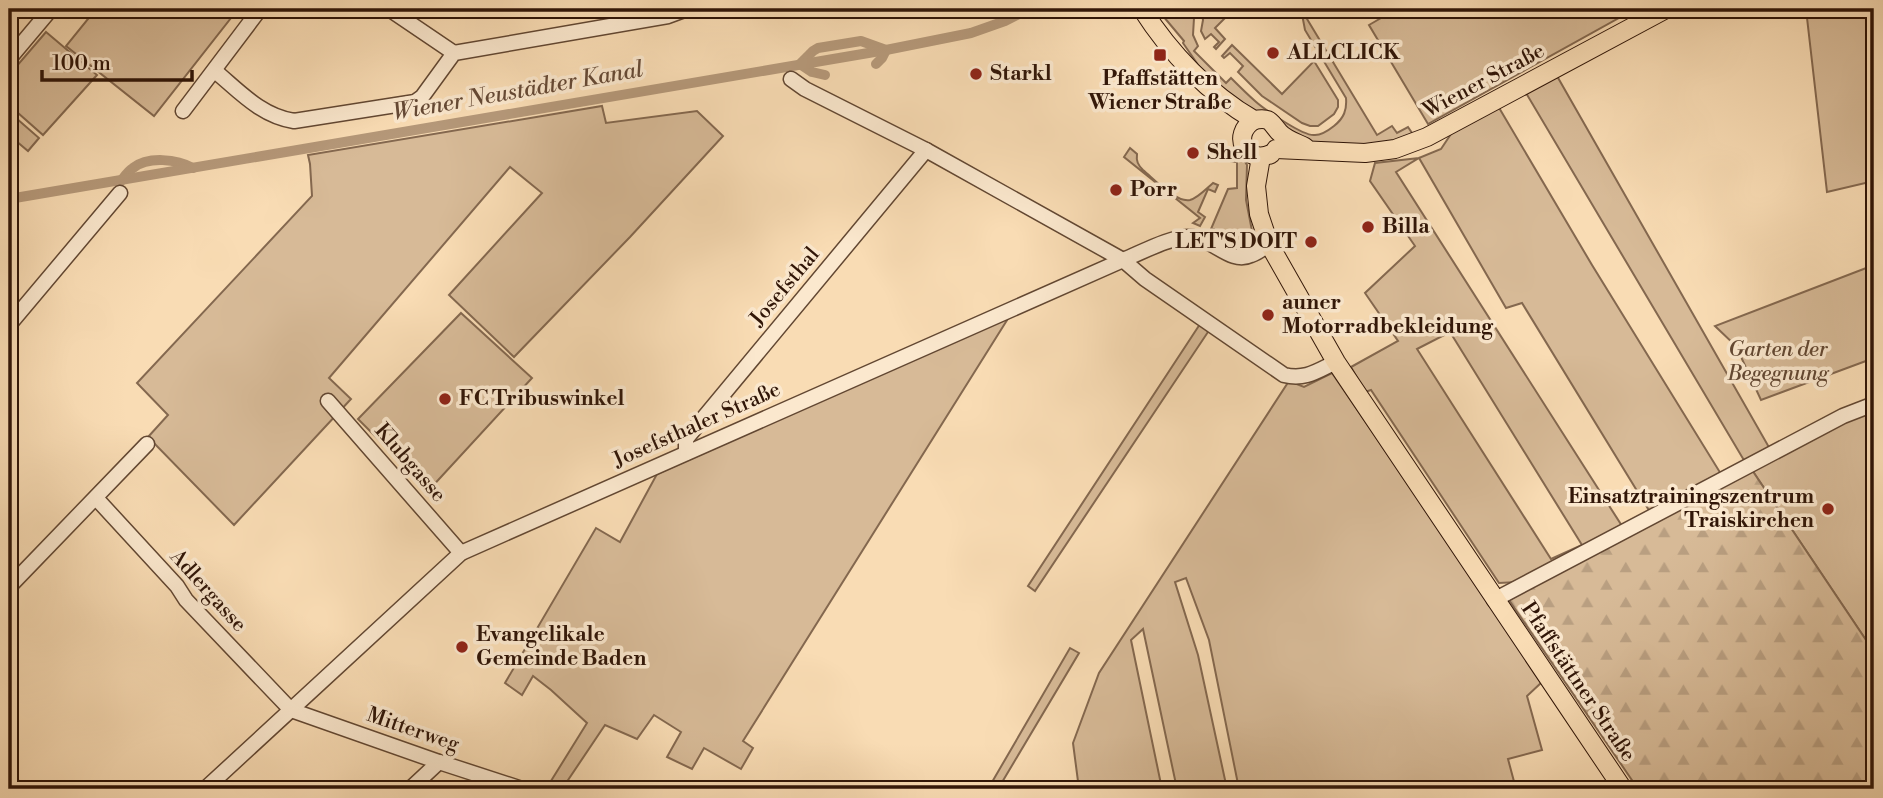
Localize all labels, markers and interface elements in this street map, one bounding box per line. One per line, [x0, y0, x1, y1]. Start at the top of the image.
scale bar [42, 38, 192, 82]
street label: Wiener Straße [1418, 38, 1549, 124]
place label: ALLCLICK [1286, 40, 1401, 66]
marker: ALLCLICK [1265, 45, 1281, 61]
marker: Pfaffstätten Wiener Straße [1152, 47, 1168, 63]
text: 100 m [52, 51, 111, 77]
water label: Wiener Neustädter Kanal [391, 55, 646, 127]
place label: Starkl [990, 61, 1052, 87]
marker: Starkl [968, 66, 984, 82]
place label: Pfaffstätten Wiener Straße [1087, 66, 1232, 116]
place label: Shell [1207, 140, 1257, 166]
marker: Shell [1185, 145, 1201, 161]
place label: Porr [1130, 177, 1177, 203]
marker: Porr [1108, 182, 1124, 198]
place label: Billa [1382, 214, 1430, 240]
marker: Billa [1360, 219, 1376, 235]
place label: LET'S DOIT [1175, 229, 1297, 255]
marker: LET'S DOIT [1303, 234, 1319, 250]
street label: Josefsthal [744, 242, 825, 332]
place label: auner Motorradbekleidung [1282, 290, 1494, 340]
marker: auner Motorradbekleidung [1260, 307, 1276, 323]
park label: Garten der Begegnung [1726, 337, 1830, 387]
street label: Josefsthaler Straße [608, 376, 785, 474]
place label: FC Tribuswinkel [459, 386, 625, 412]
marker: FC Tribuswinkel [437, 391, 453, 407]
street label: Klubgasse [369, 418, 451, 508]
place label: Einsatztrainingszentrum Traiskirchen [1568, 484, 1814, 534]
marker: Einsatztrainingszentrum Traiskirchen [1820, 501, 1836, 517]
street label: Adlergasse [163, 544, 252, 638]
street label: Pfaffstättner Straße [1515, 597, 1641, 767]
place label: Evangelikale Gemeinde Baden [476, 622, 646, 672]
marker: Evangelikale Gemeinde Baden [454, 639, 470, 655]
street label: Mitterweg [363, 702, 463, 758]

